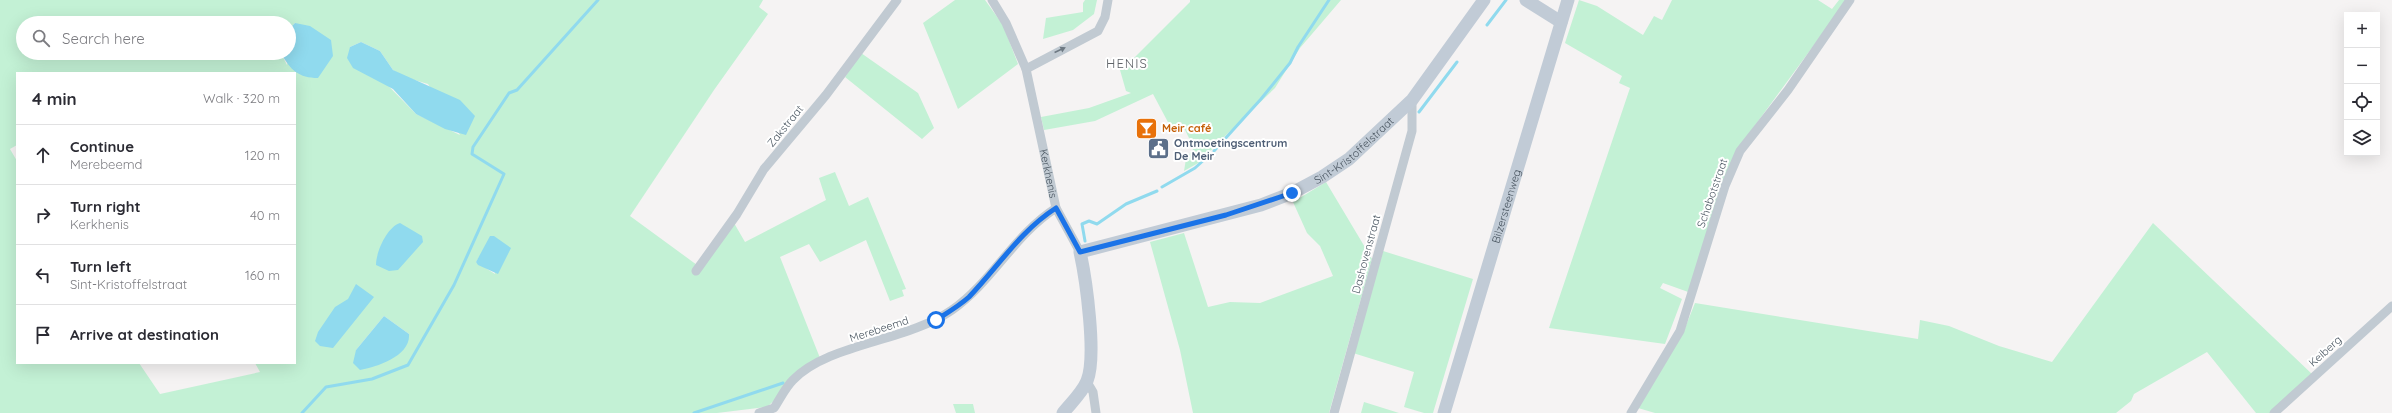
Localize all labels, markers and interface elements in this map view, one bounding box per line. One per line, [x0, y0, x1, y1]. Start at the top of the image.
map controls [2344, 12, 2380, 156]
button: + [2344, 12, 2380, 48]
search box [16, 16, 296, 60]
icon: search [30, 27, 52, 49]
text: Search here [62, 29, 145, 48]
one-way arrow [1055, 47, 1066, 53]
button: − [2344, 48, 2380, 84]
district label: HENIS [1106, 55, 1148, 71]
button: locate [2344, 84, 2380, 120]
text: 4 min [32, 88, 77, 109]
text: Walk · 320 m [203, 90, 280, 106]
street label: Zakstraat [764, 102, 806, 150]
street label: Sint-Kristoffelstraat [1311, 114, 1397, 187]
bar icon: Meir café [1134, 115, 1160, 141]
button: layers [2344, 120, 2380, 156]
place label: Meir café [1162, 121, 1212, 135]
public building icon: Ontmoetingscentrum De Meir [1146, 136, 1172, 162]
place label: Ontmoetingscentrum De Meir [1174, 136, 1287, 163]
text: Continue [70, 137, 134, 156]
icon: ahead [32, 144, 54, 166]
text: 120 m [245, 147, 280, 163]
street label: Kerkhenis [1036, 148, 1061, 199]
text: Merebeemd [70, 156, 142, 172]
street label: Schabotstraat [1694, 156, 1730, 229]
street label: Bilzersteenweg [1488, 167, 1524, 245]
route end [1283, 184, 1301, 202]
text: Turn right [70, 197, 141, 216]
icon: right [32, 204, 54, 226]
text: 40 m [250, 207, 280, 223]
street label: Dashovenstraat [1349, 213, 1383, 295]
text: Kerkhenis [70, 216, 129, 232]
text: Turn left [70, 257, 132, 276]
icon: left [32, 264, 54, 286]
text: 160 m [245, 267, 280, 283]
text: Sint-Kristoffelstraat [70, 276, 187, 292]
route start [927, 311, 945, 329]
street label: Merebeemd [848, 313, 910, 345]
icon: arrive [32, 324, 54, 346]
text: Arrive at destination [70, 325, 219, 344]
street label: Keiberg [2306, 333, 2344, 369]

